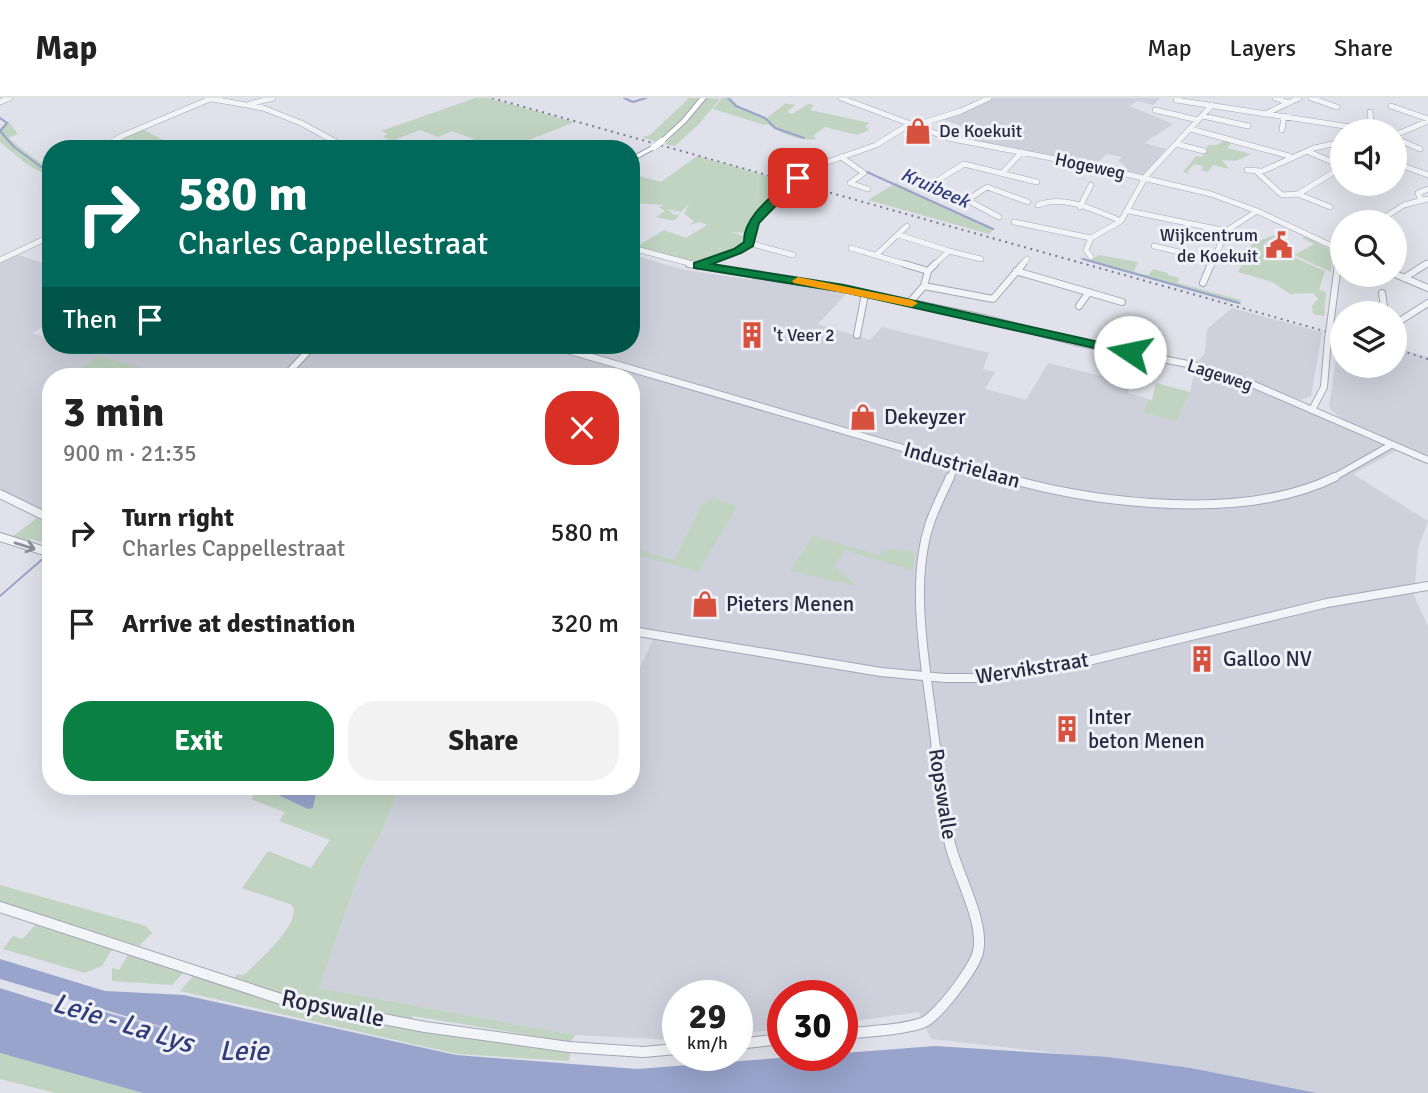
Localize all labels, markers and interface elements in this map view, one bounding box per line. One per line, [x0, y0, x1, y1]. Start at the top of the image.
text: Map [35, 28, 97, 69]
text: Map [1147, 33, 1192, 63]
text: Layers [1230, 33, 1296, 63]
text: Share [1334, 33, 1393, 63]
shop icon: De Koekuit [903, 116, 933, 146]
map controls [1330, 119, 1407, 378]
button: sound [1330, 119, 1407, 196]
place label: De Koekuit [939, 120, 1022, 142]
pin [768, 148, 828, 208]
street label: Hogeweg [1053, 148, 1127, 184]
icon: arrive [779, 159, 817, 197]
water label: Kruibeek [897, 162, 974, 214]
text: 580 m [178, 164, 308, 224]
icon: right [63, 168, 154, 259]
button: search [1330, 210, 1407, 287]
text: Charles Cappellestraat [178, 224, 488, 263]
place label: Wijkcentrum de Koekuit [1160, 224, 1258, 267]
public building icon: Wijkcentrum de Koekuit [1264, 230, 1294, 260]
icon: arrive [131, 301, 169, 339]
button: layers [1330, 301, 1407, 378]
text: Then [63, 304, 117, 336]
position arrow [1093, 315, 1167, 389]
building icon: 't Veer 2 [737, 320, 767, 350]
place label: 't Veer 2 [773, 324, 835, 346]
street label: Lageweg [1184, 354, 1256, 396]
text: 3 min [63, 387, 164, 438]
button: close [545, 391, 619, 465]
shop icon: Dekeyzer [848, 402, 878, 432]
place label: Dekeyzer [884, 404, 966, 430]
street label: Industrielaan [901, 436, 1023, 494]
text: 900 m · 21:35 [63, 439, 197, 468]
text: Turn right [122, 502, 234, 534]
icon: right [63, 514, 101, 552]
text: 580 m [550, 517, 619, 549]
text: Charles Cappellestraat [122, 534, 345, 563]
one-way arrow [14, 540, 36, 553]
shop icon: Pieters Menen [690, 589, 720, 619]
place label: Pieters Menen [726, 591, 854, 617]
icon: arrive [63, 605, 101, 643]
text: Arrive at destination [122, 608, 355, 640]
text: 320 m [550, 608, 619, 640]
building icon: Galloo NV [1187, 644, 1217, 674]
street label: Wervikstraat [974, 646, 1090, 690]
place label: Galloo NV [1223, 646, 1312, 672]
button: Exit [63, 701, 334, 781]
button: Share [348, 701, 619, 781]
place label: Inter beton Menen [1088, 704, 1205, 754]
building icon: Inter beton Menen [1052, 714, 1082, 744]
street label: Ropswalle [923, 747, 963, 841]
speed limit sign: 30 [767, 980, 858, 1071]
street label: Ropswalle [279, 982, 387, 1034]
water label: Leie - La Lys [49, 986, 200, 1061]
text: 29 [689, 995, 726, 1038]
text: km/h [687, 1032, 728, 1054]
water label: Leie [219, 1034, 271, 1068]

